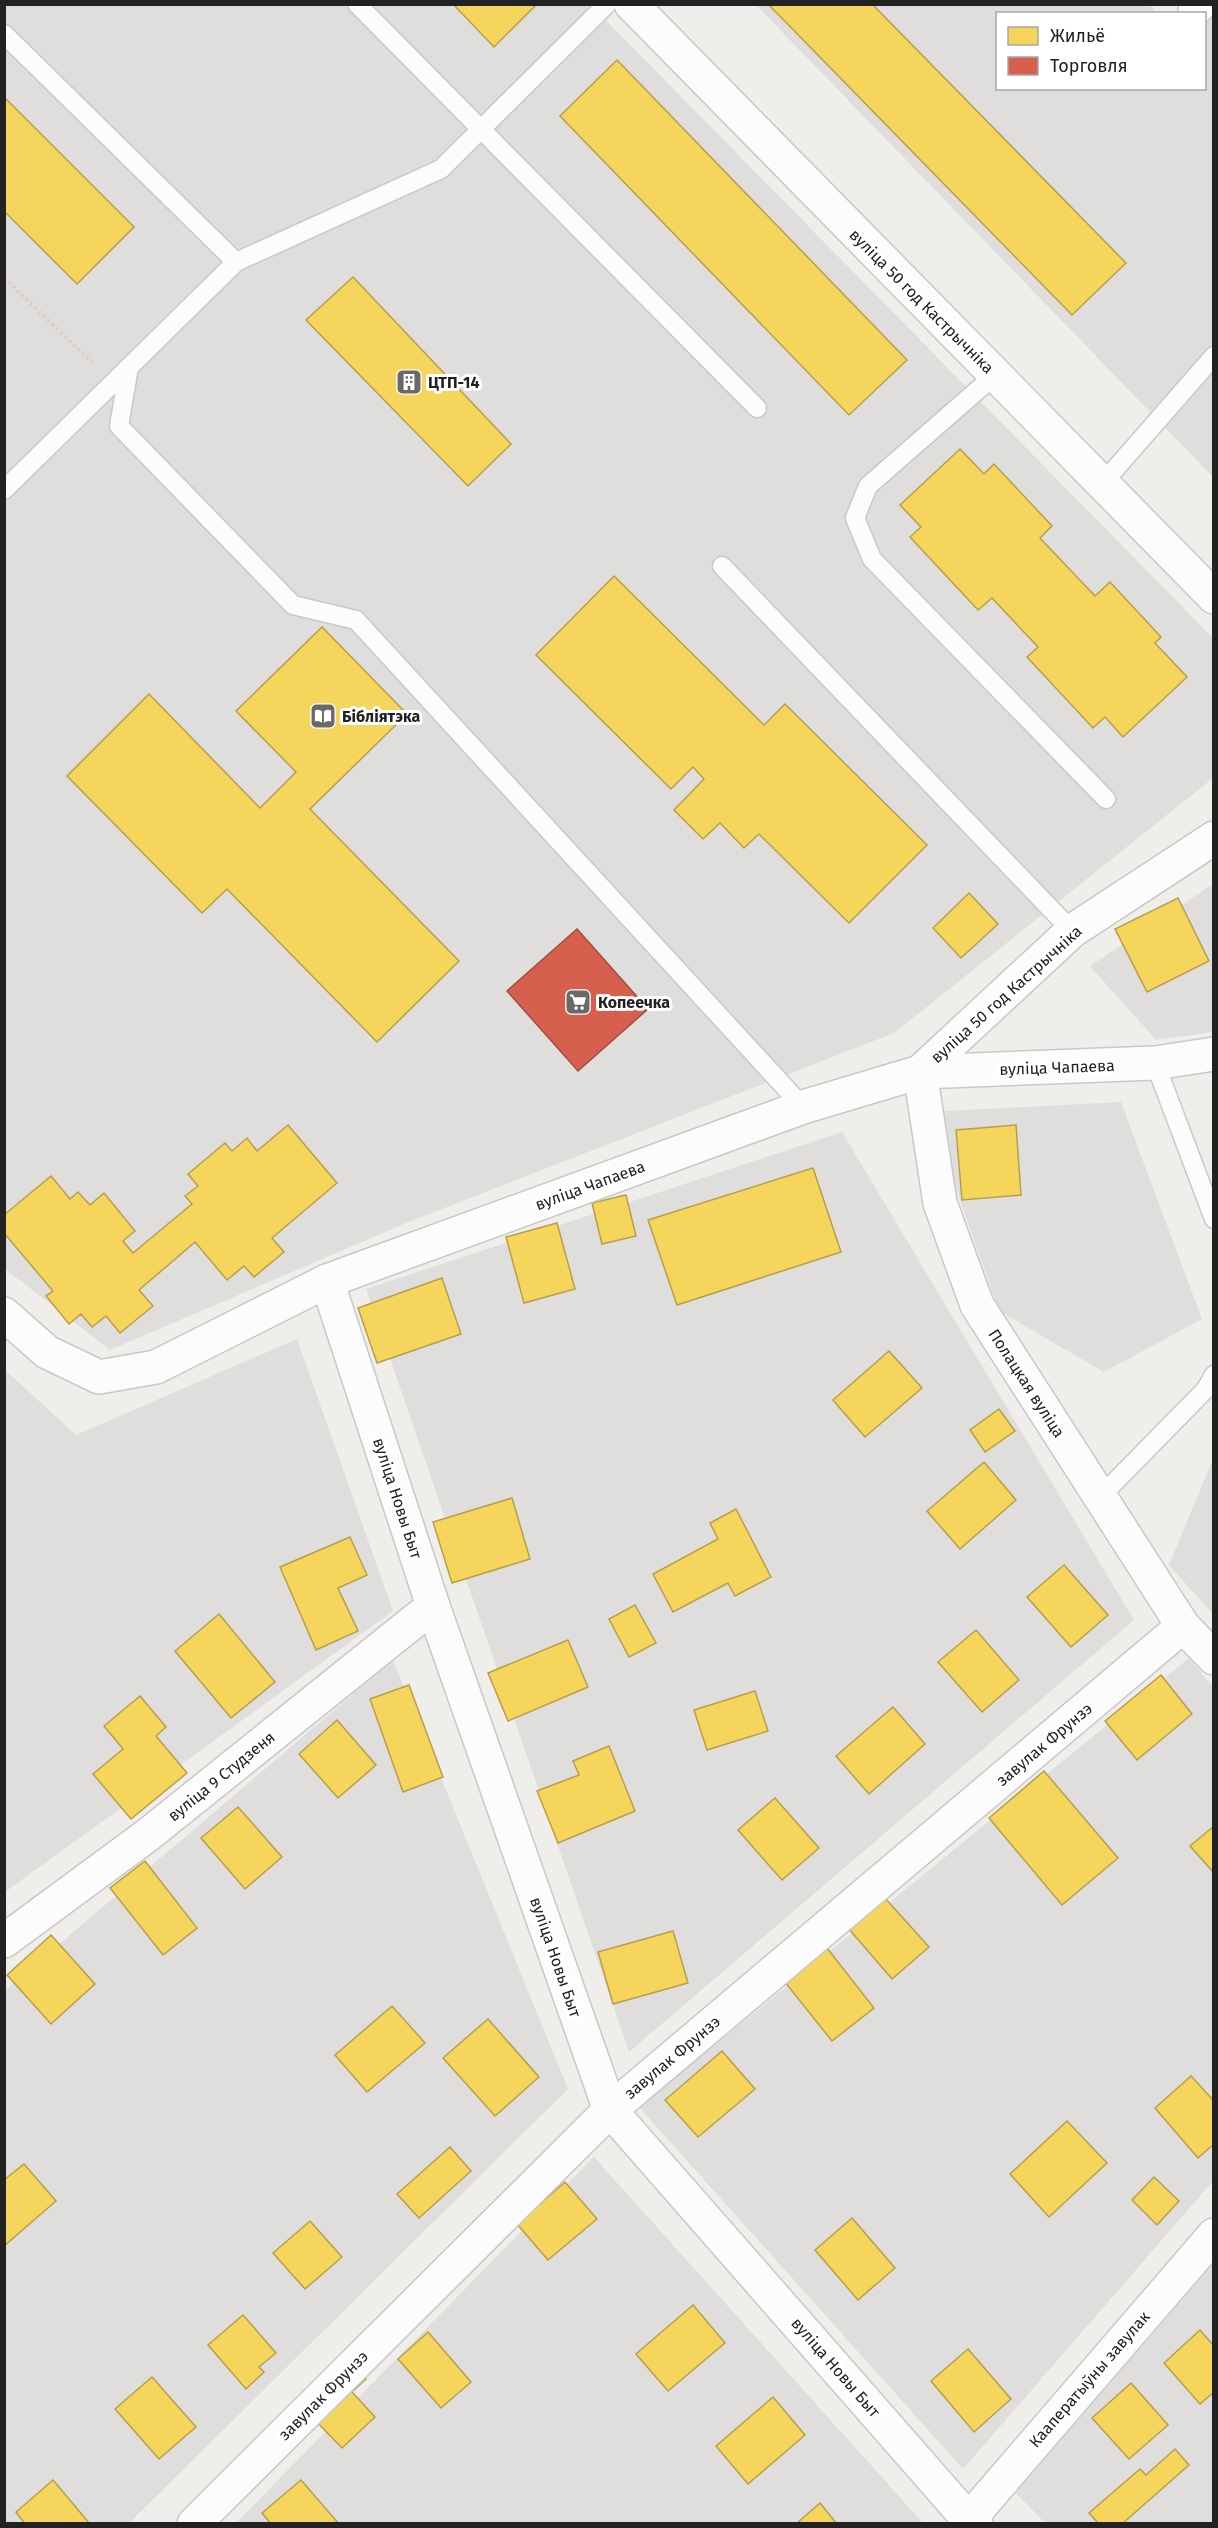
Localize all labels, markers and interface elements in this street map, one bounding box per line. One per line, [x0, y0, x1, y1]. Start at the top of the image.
legend [996, 12, 1206, 90]
text: Жильё [1050, 25, 1105, 47]
text: Торговля [1050, 55, 1128, 77]
street label: вуліца 50 год Кастрычніка [846, 225, 998, 377]
building icon: ЦТП-14 [394, 367, 424, 397]
place label: ЦТП-14 [428, 373, 479, 392]
library icon: Бібліятэка [308, 701, 338, 731]
place label: Бібліятэка [342, 707, 420, 726]
street label: вуліца 50 год Кастрычніка [927, 922, 1086, 1067]
supermarket icon: Копеечка [563, 987, 593, 1017]
place label: Копеечка [598, 993, 670, 1012]
street label: вуліца Чапаева [999, 1056, 1115, 1079]
street label: вуліца Чапаева [533, 1157, 648, 1214]
street label: Полацкая вуліца [984, 1326, 1069, 1441]
street label: вуліца Новы Быт [369, 1435, 426, 1562]
street label: завулак Фрунзэ [993, 1699, 1096, 1790]
street label: вуліца 9 Студзеня [164, 1727, 279, 1825]
street label: вуліца Новы Быт [526, 1895, 585, 2021]
street label: завулак Фрунзэ [621, 2012, 724, 2103]
street label: Кааператыўны завулак [1025, 2307, 1154, 2451]
street label: вуліца Новы Быт [787, 2314, 885, 2422]
street label: завулак Фрунзэ [275, 2347, 372, 2444]

